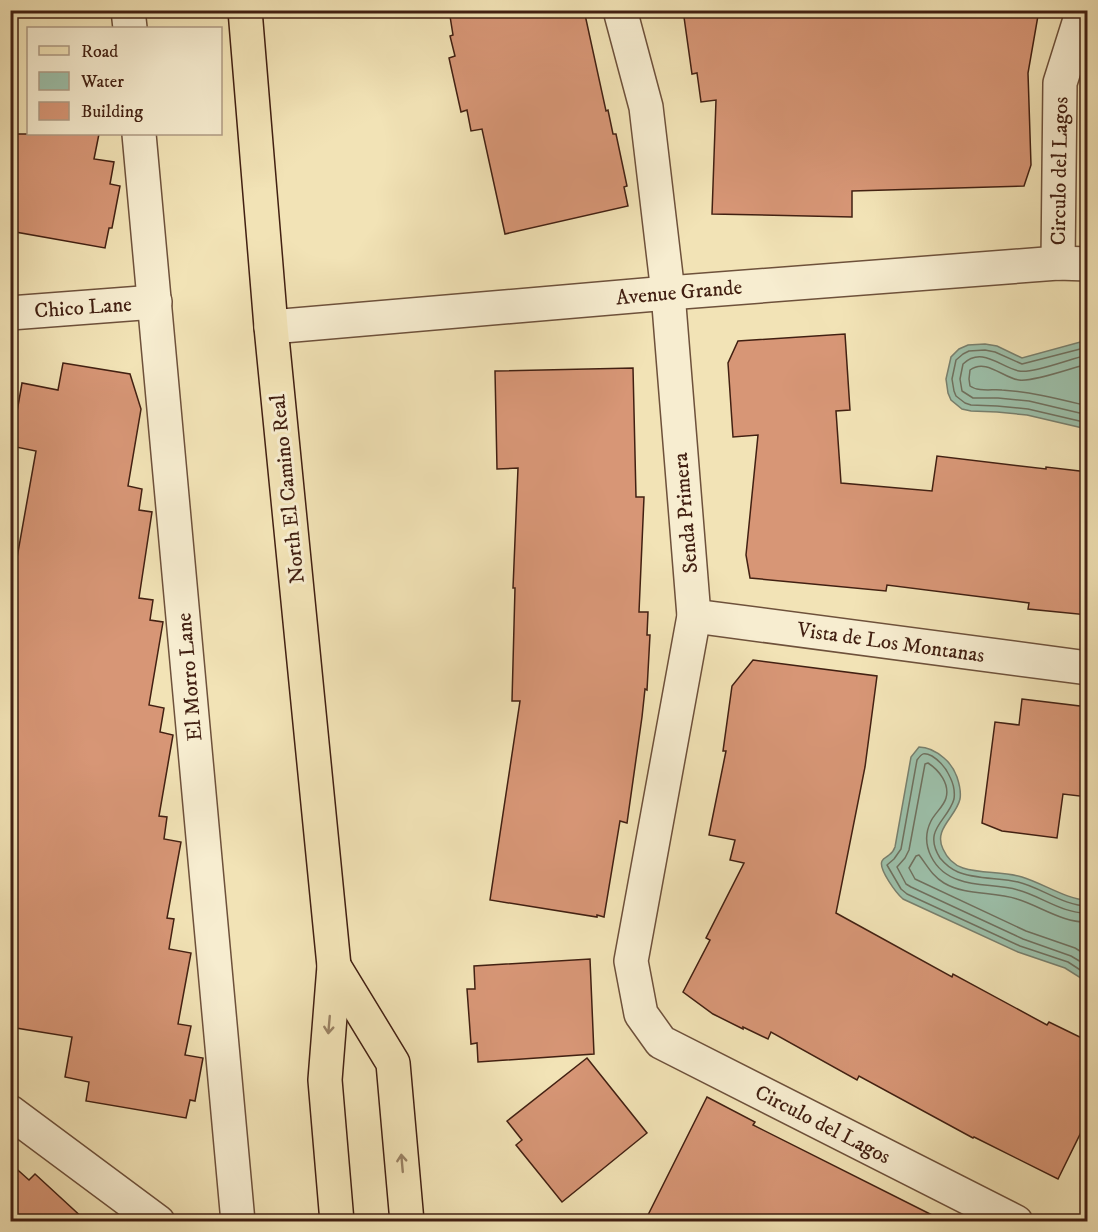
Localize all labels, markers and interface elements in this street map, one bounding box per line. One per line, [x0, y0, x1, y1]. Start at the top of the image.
legend [27, 27, 222, 135]
text: Road [81, 41, 118, 63]
text: Water [80, 71, 124, 93]
street label: Circulo del Lagos [1046, 96, 1074, 246]
text: Building [81, 101, 143, 123]
street label: Avenue Grande [615, 275, 744, 311]
street label: Chico Lane [33, 292, 133, 324]
street label: North El Camino Real [265, 392, 311, 585]
street label: Senda Primera [668, 451, 704, 574]
street label: El Morro Lane [171, 611, 209, 742]
street label: Vista de Los Montanas [795, 617, 986, 669]
one-way arrow [324, 1014, 335, 1034]
street label: Circulo del Lagos [750, 1080, 895, 1170]
one-way arrow [396, 1154, 407, 1174]

